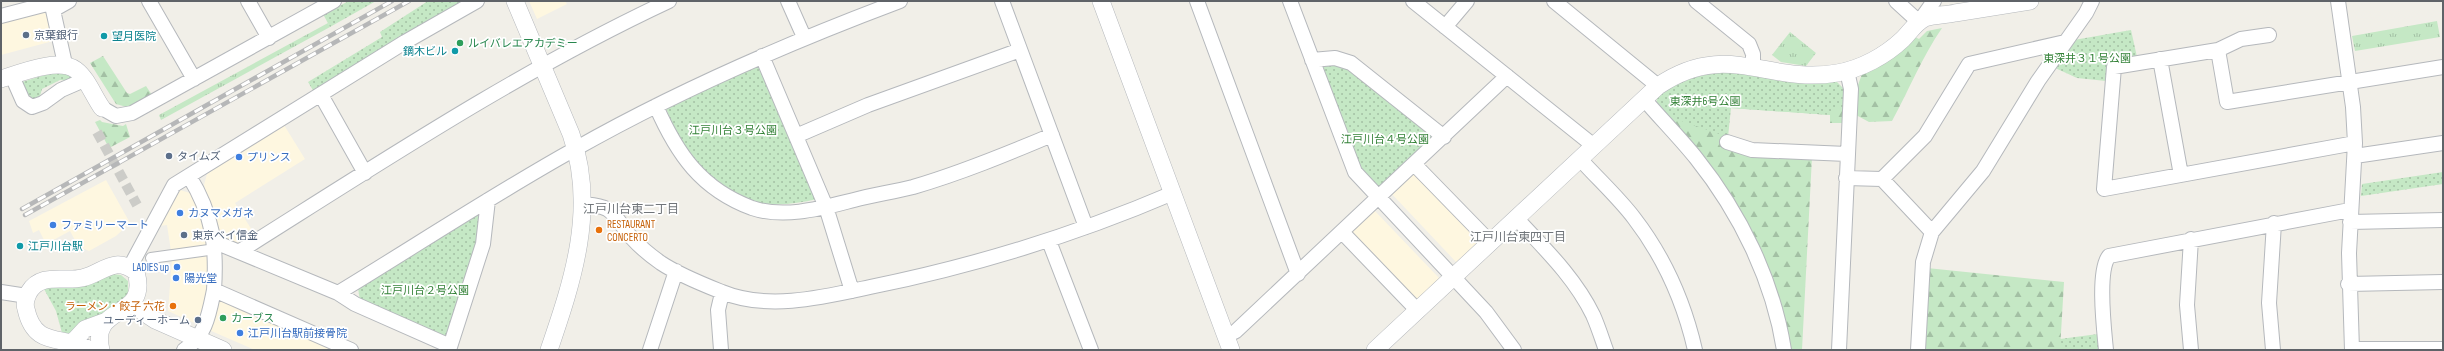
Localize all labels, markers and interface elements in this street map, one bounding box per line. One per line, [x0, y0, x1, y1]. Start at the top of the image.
place label: 京葉銀行 [34, 29, 78, 42]
marker: 京葉銀行 [21, 30, 31, 40]
place label: 望月医院 [112, 30, 156, 43]
marker: 望月医院 [99, 31, 109, 41]
place label: ルイバレエアカデミー [468, 37, 578, 50]
marker: ルイバレエアカデミー [455, 38, 465, 48]
place label: 鏑木ビル [403, 45, 447, 58]
marker: 鏑木ビル [450, 46, 460, 56]
park label: 東深井３１号公園 [2043, 52, 2131, 65]
park label: 東深井6号公園 [1670, 95, 1740, 108]
park label: 江戸川台３号公園 [689, 124, 777, 137]
park label: 江戸川台４号公園 [1341, 133, 1429, 146]
place label: タイムズ [177, 150, 221, 163]
marker: タイムズ [164, 151, 174, 161]
place label: プリンス [247, 151, 291, 164]
marker: プリンス [234, 152, 244, 162]
district label: 江戸川台東二丁目 [583, 202, 679, 217]
place label: カヌマメガネ [188, 207, 254, 220]
marker: カヌマメガネ [175, 208, 185, 218]
place label: RESTAURANT CONCERTO [607, 218, 656, 244]
place label: ファミリーマート [61, 219, 149, 232]
marker: ファミリーマート [48, 220, 58, 230]
marker: RESTAURANT CONCERTO [594, 225, 604, 235]
place label: 東京ベイ信金 [192, 229, 258, 242]
marker: 東京ベイ信金 [179, 230, 189, 240]
district label: 江戸川台東四丁目 [1470, 230, 1566, 245]
place label: 江戸川台駅 [28, 240, 83, 253]
marker: 江戸川台駅 [15, 241, 25, 251]
place label: LADIES up [132, 261, 169, 274]
marker: LADIES up [172, 262, 182, 272]
place label: 陽光堂 [184, 272, 217, 285]
marker: 陽光堂 [171, 273, 181, 283]
park label: 江戸川台２号公園 [381, 284, 469, 297]
place label: ラーメン・餃子 六花 [65, 300, 165, 313]
marker: ラーメン・餃子 六花 [168, 301, 178, 311]
place label: カーブス [231, 312, 274, 325]
marker: カーブス [218, 313, 228, 323]
place label: ユーディーホーム [103, 314, 190, 327]
marker: ユーディーホーム [193, 315, 203, 325]
place label: 江戸川台駅前接骨院 [248, 327, 347, 340]
marker: 江戸川台駅前接骨院 [235, 328, 245, 338]

